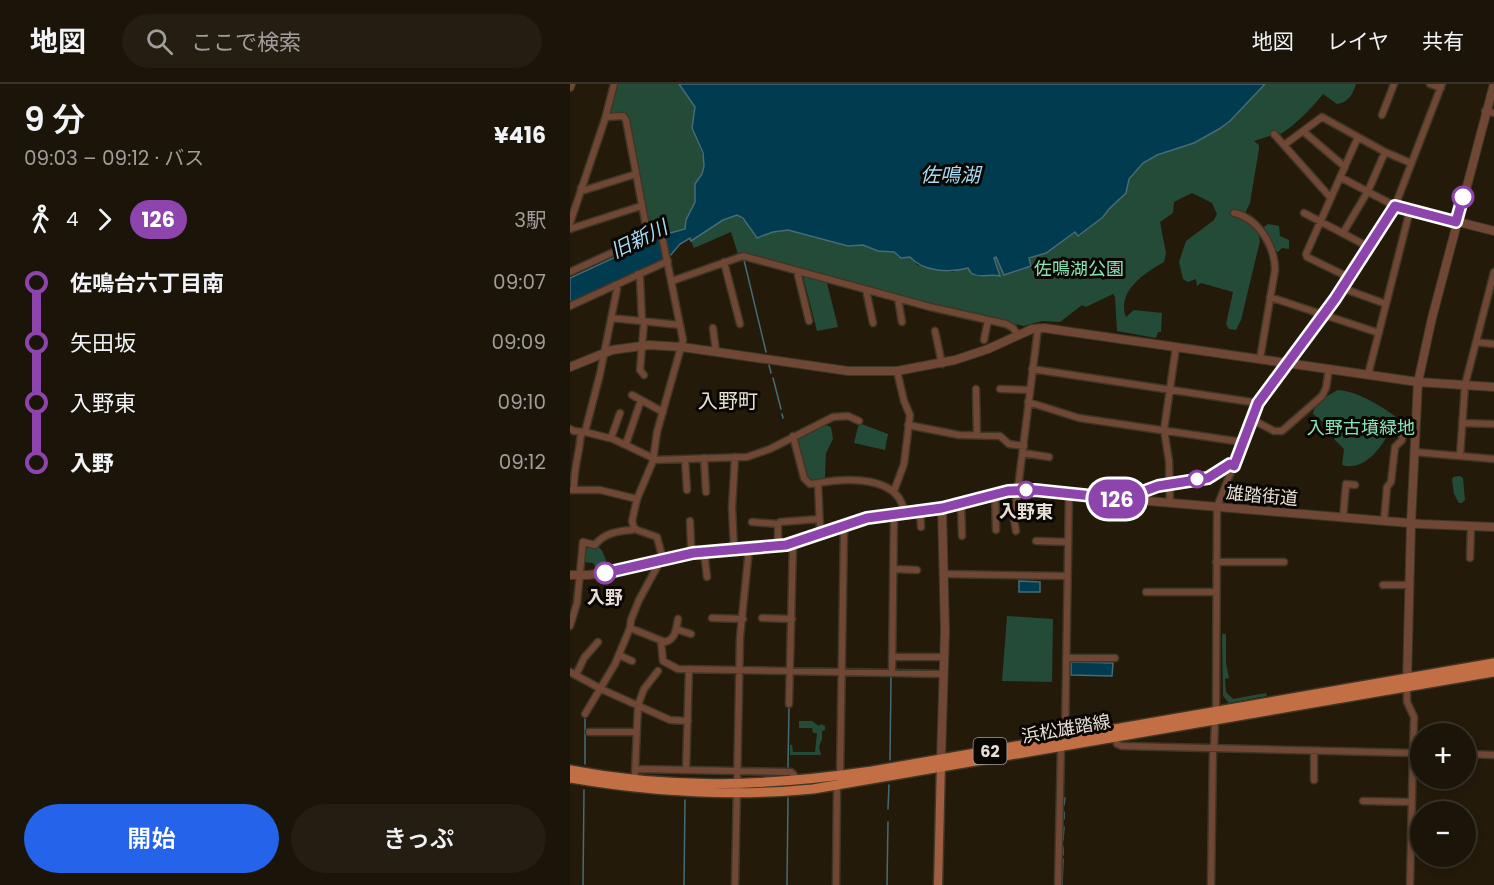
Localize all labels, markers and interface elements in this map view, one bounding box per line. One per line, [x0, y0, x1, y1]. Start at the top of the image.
search box [122, 14, 542, 68]
text: 地図 [30, 22, 86, 61]
icon: search [143, 25, 176, 58]
text: ここで検索 [191, 27, 301, 58]
text: 地図 [1252, 27, 1294, 56]
text: レイヤ [1327, 27, 1389, 56]
text: 共有 [1422, 27, 1464, 56]
text: 9 分 [24, 96, 86, 143]
text: ¥416 [494, 120, 546, 151]
text: 09:03 – 09:12 · バス [24, 144, 204, 172]
water label: 佐鳴湖 [920, 161, 983, 189]
unlabelled marker [1452, 186, 1474, 208]
icon: walk [24, 203, 57, 236]
icon: forward [88, 203, 121, 236]
text: 4 [66, 205, 79, 233]
text: 126 [142, 205, 175, 234]
text: 3駅 [514, 206, 546, 234]
water label: 旧新川 [606, 212, 674, 265]
park label: 佐鳴湖公園 [1034, 256, 1124, 281]
text: 佐鳴台六丁目南 [70, 268, 224, 299]
text: 09:07 [493, 268, 546, 296]
text: 矢田坂 [70, 328, 136, 359]
text: 09:09 [491, 328, 546, 356]
district label: 入野町 [698, 387, 758, 415]
text: 入野東 [70, 388, 136, 419]
text: 09:10 [498, 388, 546, 416]
park label: 入野古墳緑地 [1307, 415, 1415, 440]
text: 入野 [70, 448, 114, 479]
text: 09:12 [499, 448, 546, 476]
unlabelled marker [1188, 470, 1206, 488]
line badge: 126 [1082, 480, 1152, 518]
street label: 雄踏街道 [1225, 480, 1299, 511]
marker: 入野東 [1017, 481, 1035, 499]
text: 126 [1100, 485, 1134, 514]
place label: 入野東 [999, 499, 1053, 524]
marker: 入野 [594, 562, 616, 584]
place label: 入野 [587, 585, 623, 610]
street label: 浜松雄踏線 [1019, 708, 1112, 749]
map controls [1410, 723, 1476, 867]
button: + [1410, 723, 1476, 789]
road number: 62 [974, 738, 1006, 764]
button: − [1410, 801, 1476, 867]
button: 開始 [24, 804, 279, 873]
button: きっぷ [291, 804, 546, 873]

